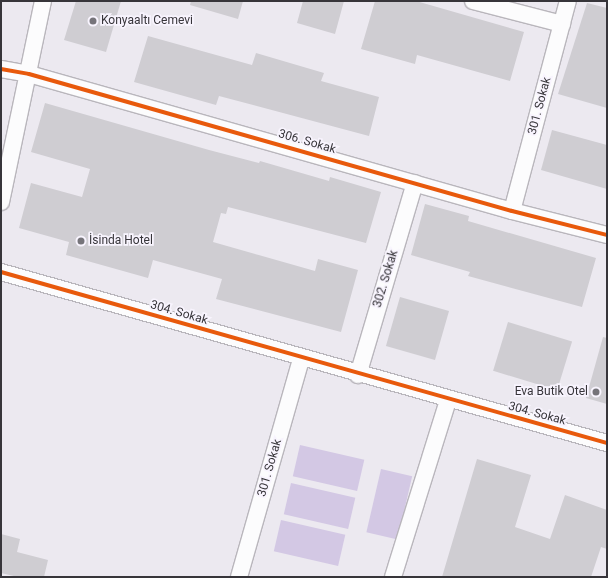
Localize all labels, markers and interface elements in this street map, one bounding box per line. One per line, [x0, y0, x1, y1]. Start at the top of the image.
place label: Konyaaltı Cemevi [101, 14, 193, 28]
marker: Konyaaltı Cemevi [88, 16, 98, 26]
street label: 301. Sokak [525, 76, 555, 136]
street label: 306. Sokak [277, 127, 337, 157]
place label: İsinda Hotel [89, 234, 153, 248]
marker: İsinda Hotel [76, 236, 86, 246]
street label: 302. Sokak [370, 249, 402, 309]
street label: 304. Sokak [149, 298, 209, 328]
place label: Eva Butik Otel [515, 385, 588, 399]
marker: Eva Butik Otel [591, 387, 601, 397]
street label: 304. Sokak [507, 399, 567, 429]
street label: 301. Sokak [255, 438, 285, 498]

